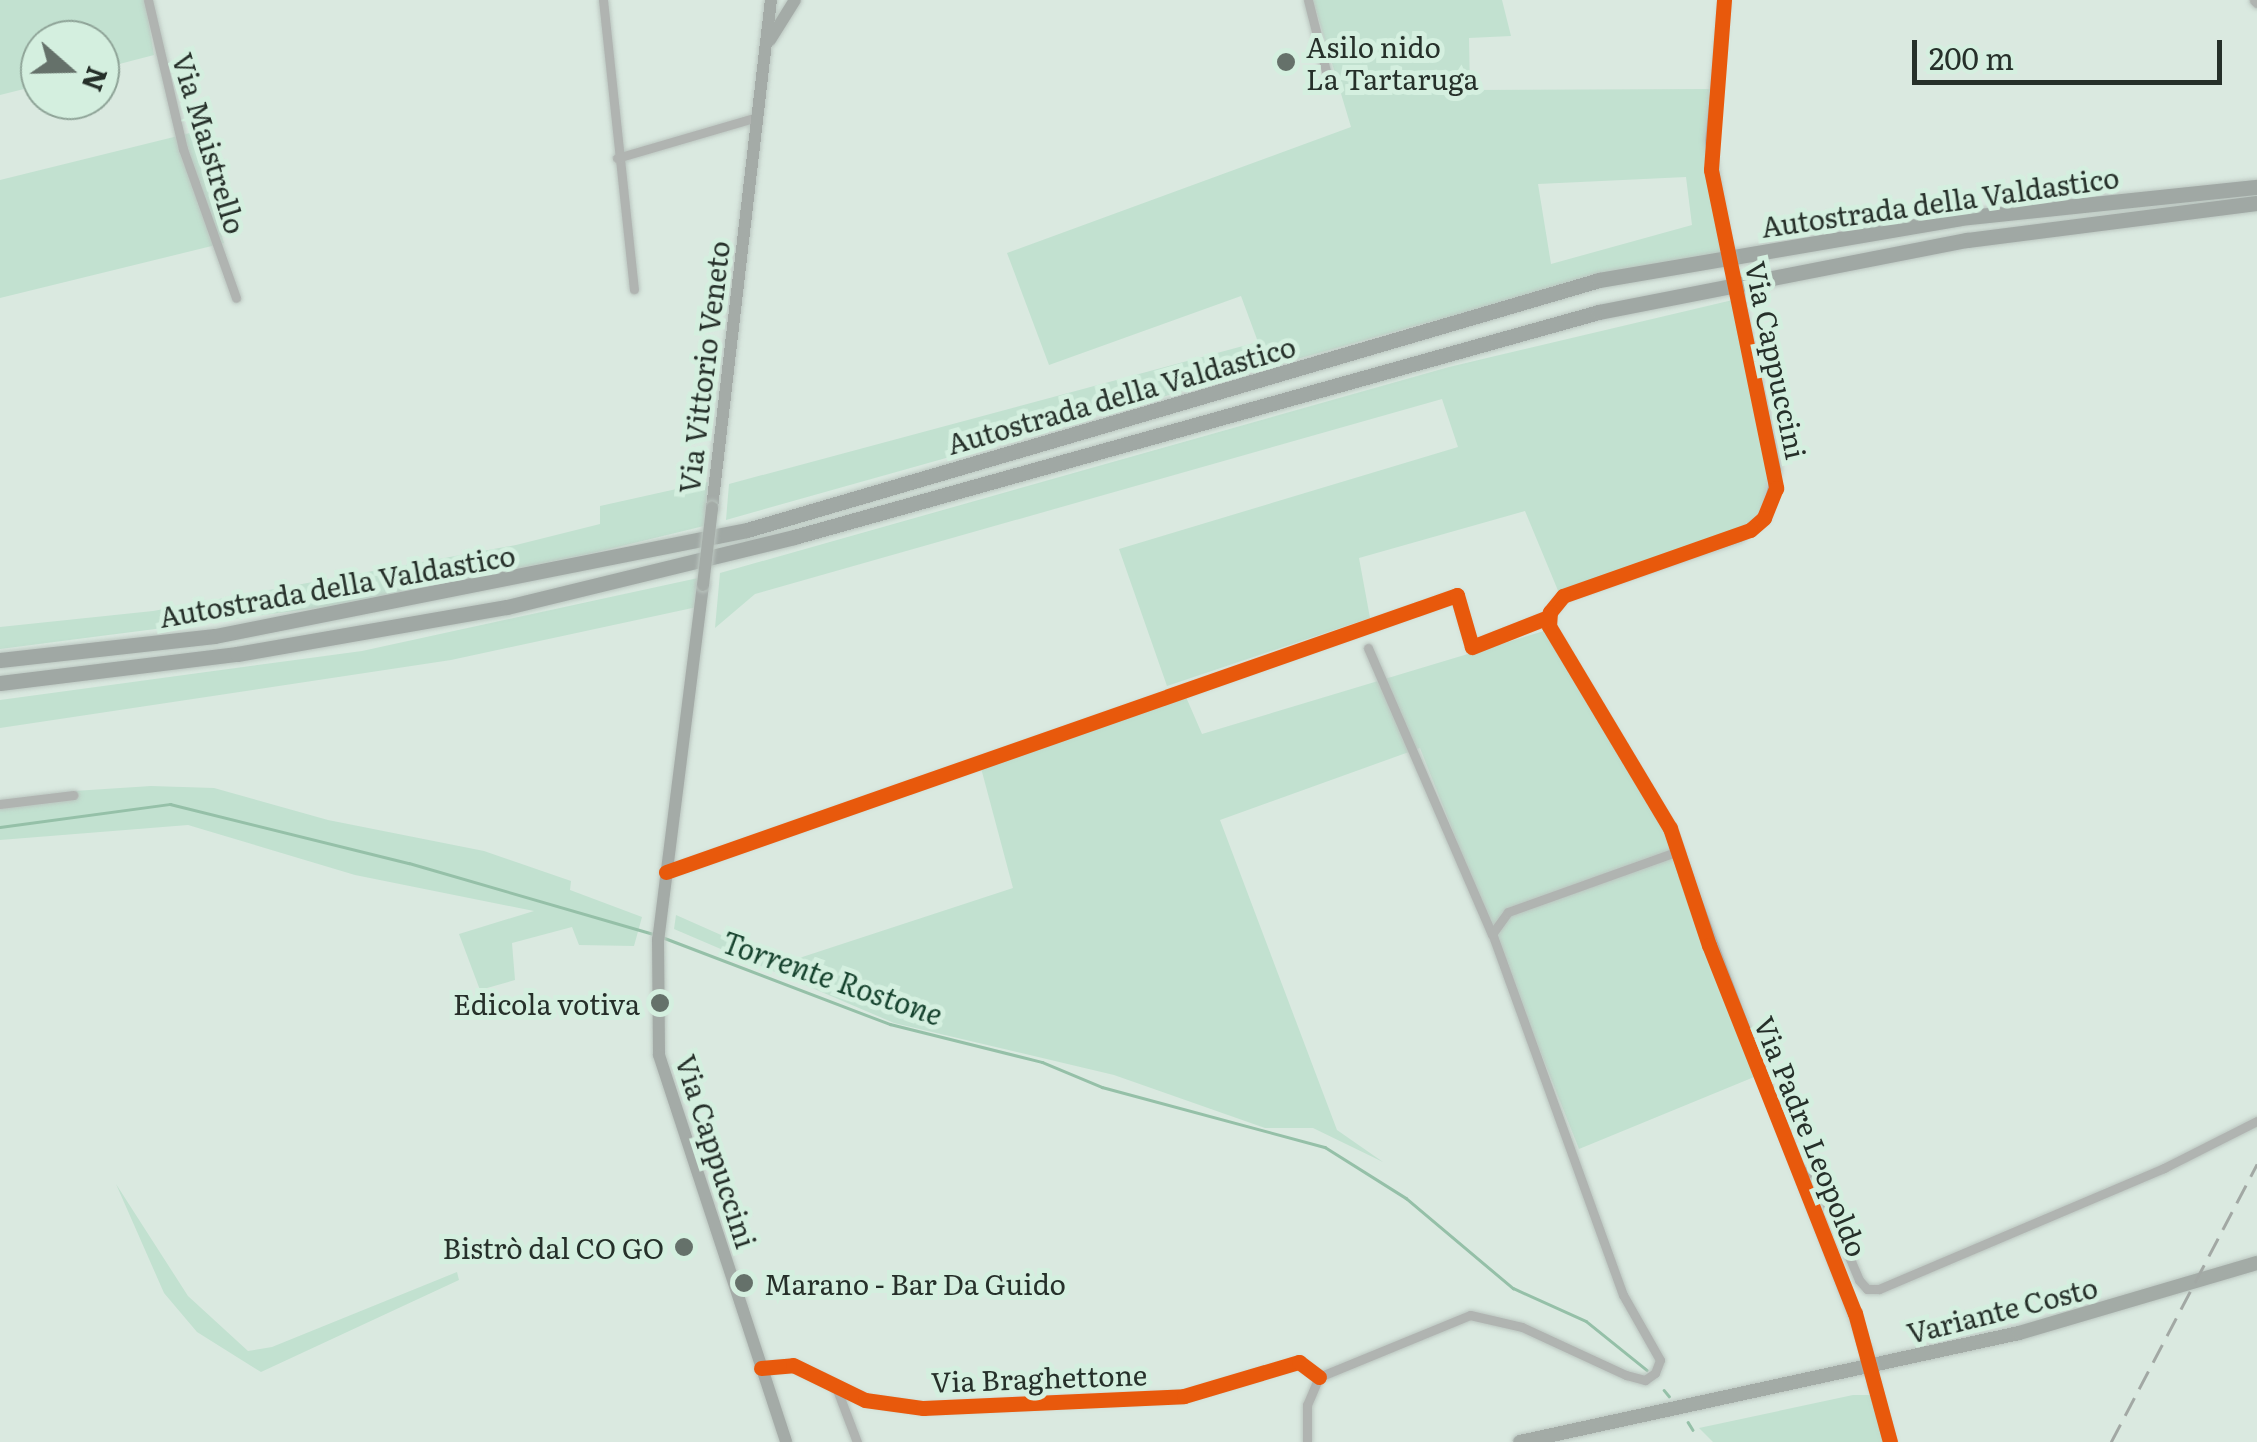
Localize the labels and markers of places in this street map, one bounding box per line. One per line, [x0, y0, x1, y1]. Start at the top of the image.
place label: Asilo nido La Tartaruga [1306, 29, 1479, 95]
marker: Asilo nido La Tartaruga [1275, 51, 1297, 73]
place label: Edicola votiva [453, 986, 640, 1020]
marker: Edicola votiva [649, 992, 671, 1014]
place label: Bistrò dal CO GO [442, 1230, 664, 1264]
marker: Bistrò dal CO GO [673, 1236, 695, 1258]
place label: Marano - Bar Da Guido [764, 1266, 1066, 1300]
marker: Marano - Bar Da Guido [733, 1272, 755, 1294]

